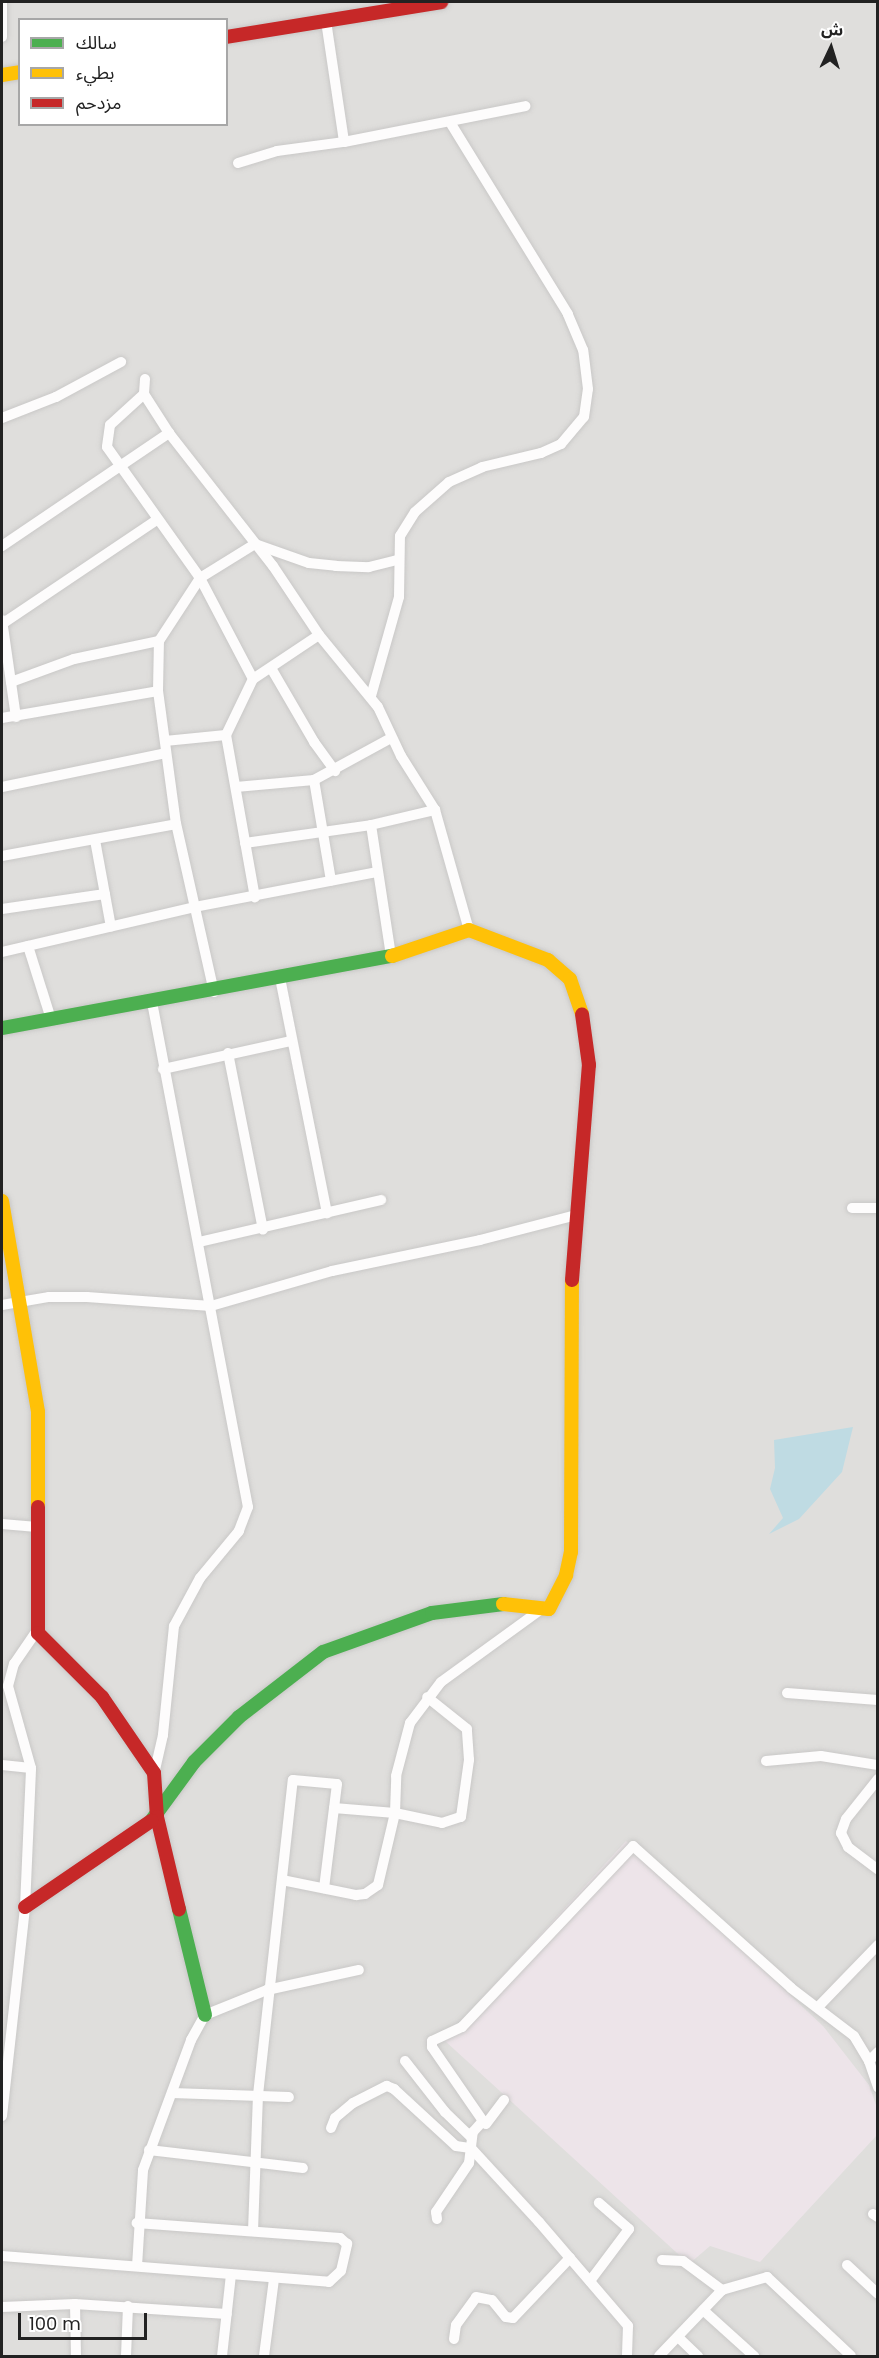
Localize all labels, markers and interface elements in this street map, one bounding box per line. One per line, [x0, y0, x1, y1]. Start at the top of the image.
text: ش [821, 17, 844, 42]
legend [18, 18, 228, 126]
north arrow [801, 18, 861, 78]
text: سالك [76, 30, 117, 55]
text: بطيء [76, 60, 114, 85]
text: مزدحم [76, 90, 121, 115]
scale bar [21, 2301, 150, 2339]
text: 100 m [29, 2311, 81, 2336]

